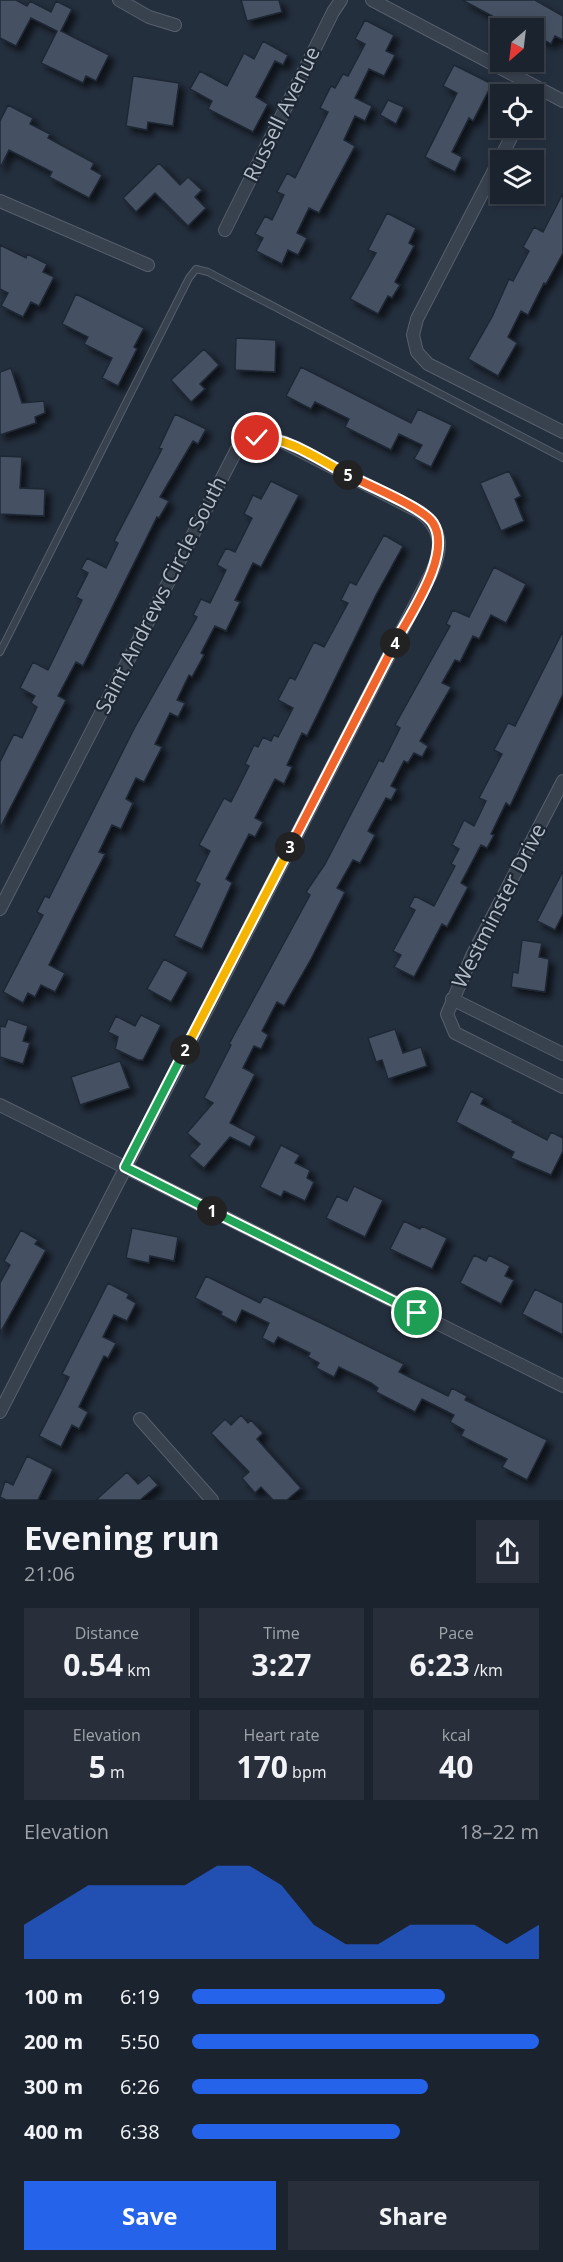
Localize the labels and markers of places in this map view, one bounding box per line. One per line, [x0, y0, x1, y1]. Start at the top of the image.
pin [231, 412, 282, 463]
pin: 5 [333, 460, 363, 490]
pin: 4 [380, 628, 410, 658]
pin: 3 [275, 832, 305, 862]
pin: 2 [170, 1035, 200, 1065]
pin: 1 [197, 1196, 227, 1226]
pin [391, 1287, 442, 1338]

